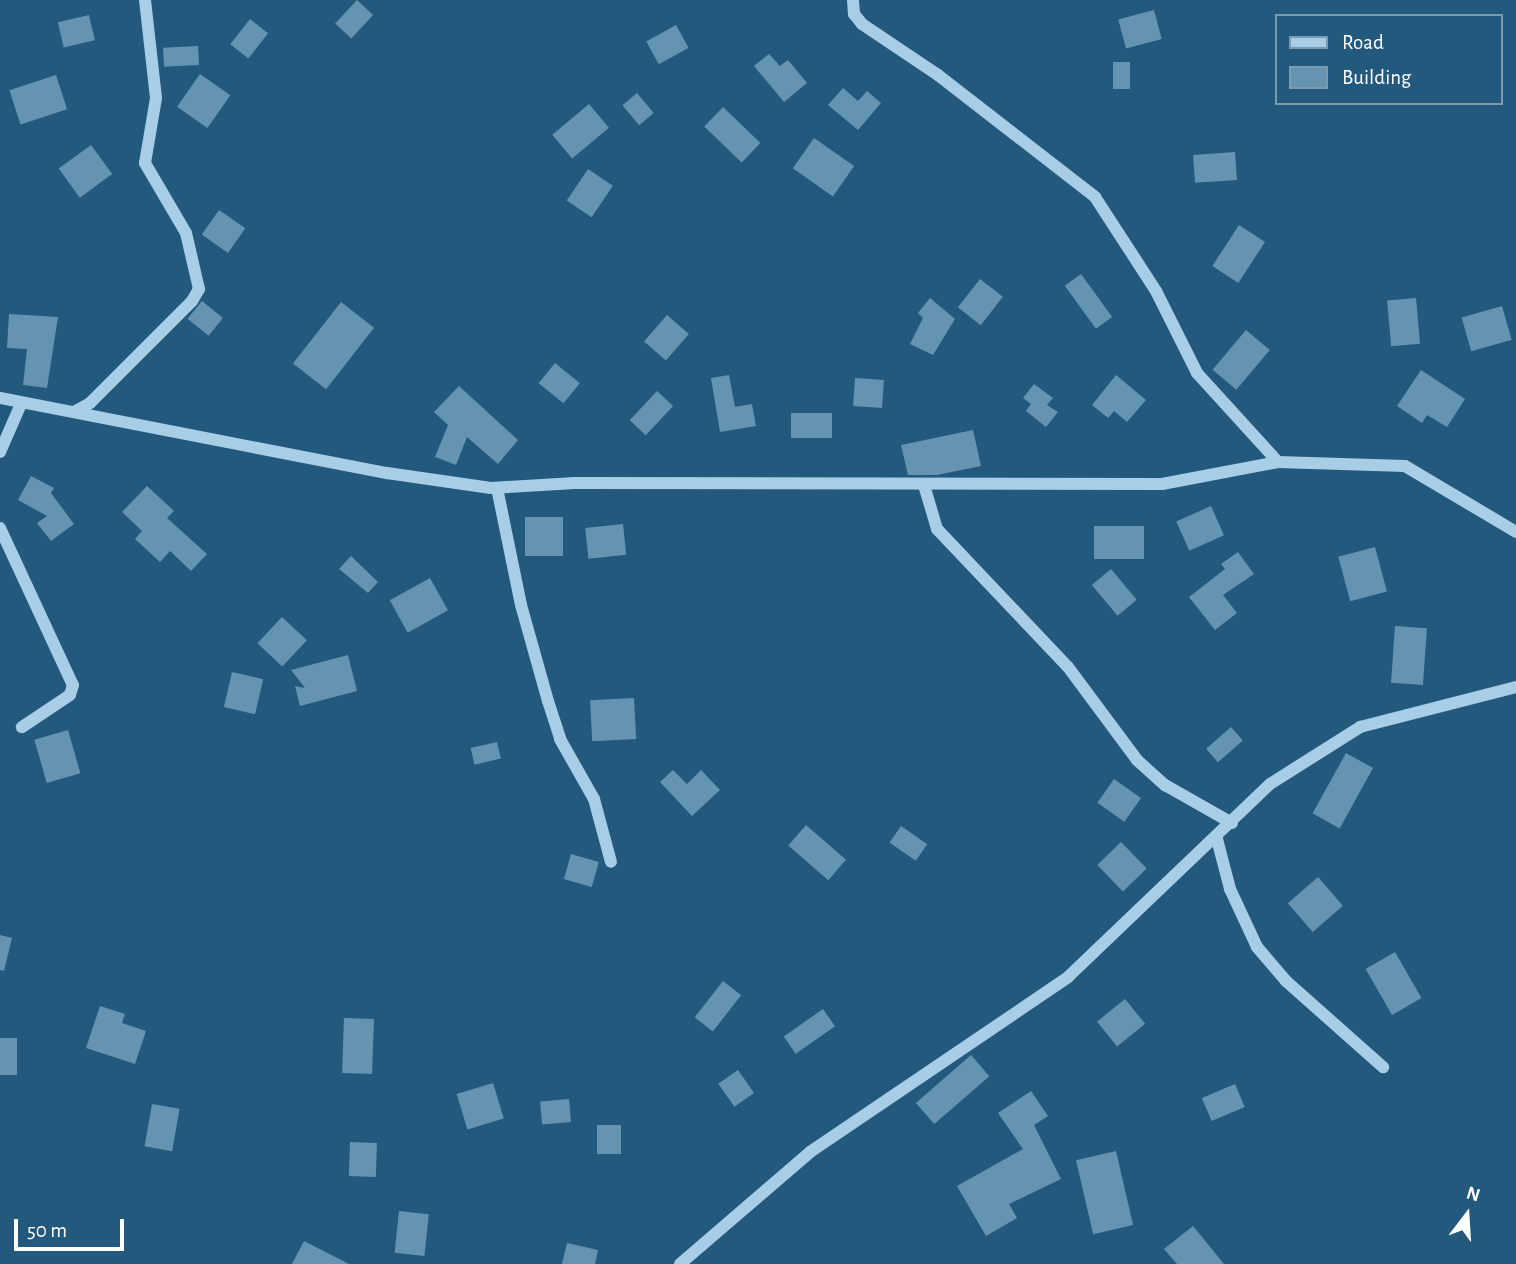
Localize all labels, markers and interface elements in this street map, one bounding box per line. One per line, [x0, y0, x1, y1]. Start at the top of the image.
legend [1274, 14, 1502, 105]
text: Road [1342, 32, 1384, 53]
text: Building [1342, 67, 1411, 88]
north arrow [1432, 1180, 1502, 1250]
text: N [1464, 1183, 1482, 1205]
scale bar [18, 1204, 128, 1248]
text: 50 m [27, 1220, 67, 1241]

